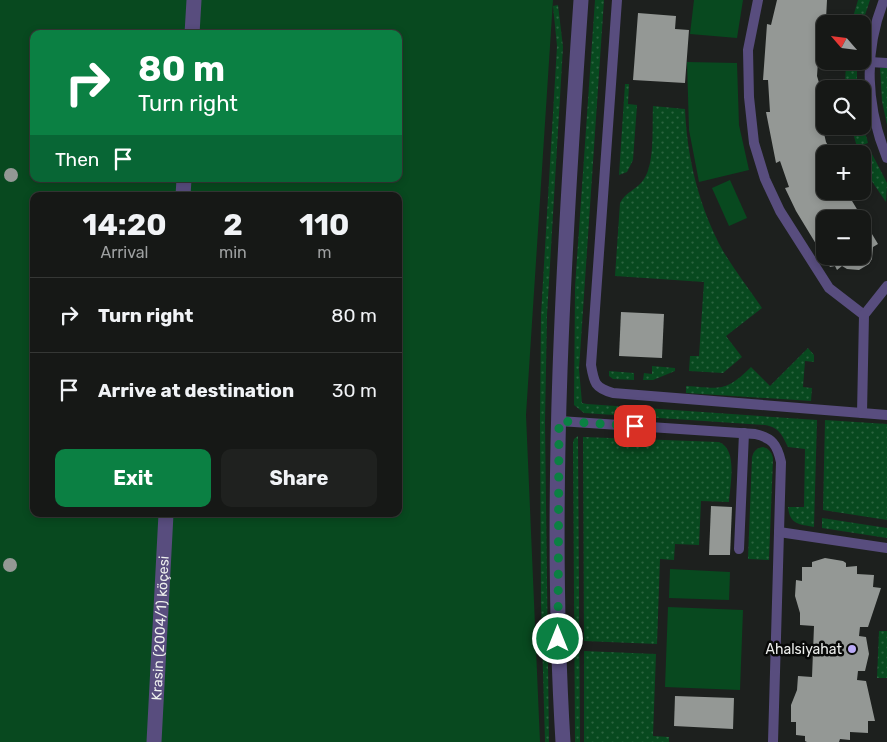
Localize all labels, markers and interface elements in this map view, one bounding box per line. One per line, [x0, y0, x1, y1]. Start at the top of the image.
north arrow [816, 15, 871, 70]
map controls [816, 15, 871, 265]
text: 80 m [138, 48, 225, 90]
icon: right [55, 50, 120, 115]
button: search [816, 80, 871, 135]
text: Turn right [138, 90, 238, 117]
icon: arrive [109, 145, 137, 173]
button: + [816, 145, 871, 200]
text: Then [55, 148, 99, 171]
text: 14:20 [82, 207, 167, 243]
text: 2 [223, 207, 243, 243]
text: 110 [299, 207, 350, 243]
button: − [816, 210, 871, 265]
text: Arrival [100, 243, 149, 262]
text: min [219, 243, 247, 262]
text: m [317, 243, 332, 262]
icon: right [55, 301, 83, 329]
text: Turn right [98, 304, 193, 327]
text: 80 m [331, 304, 377, 327]
icon: arrive [55, 376, 83, 404]
text: Arrive at destination [98, 379, 294, 402]
text: 30 m [332, 379, 377, 402]
pin [614, 405, 656, 447]
icon: arrive [621, 412, 649, 440]
button: Exit [55, 449, 211, 507]
button: Share [221, 449, 377, 507]
street label: Krasin (2004/1) köçesi [148, 555, 173, 701]
position arrow [531, 612, 583, 664]
place label: Ahalsiyahat [766, 641, 843, 658]
marker: Ahalsiyahat [846, 643, 858, 655]

